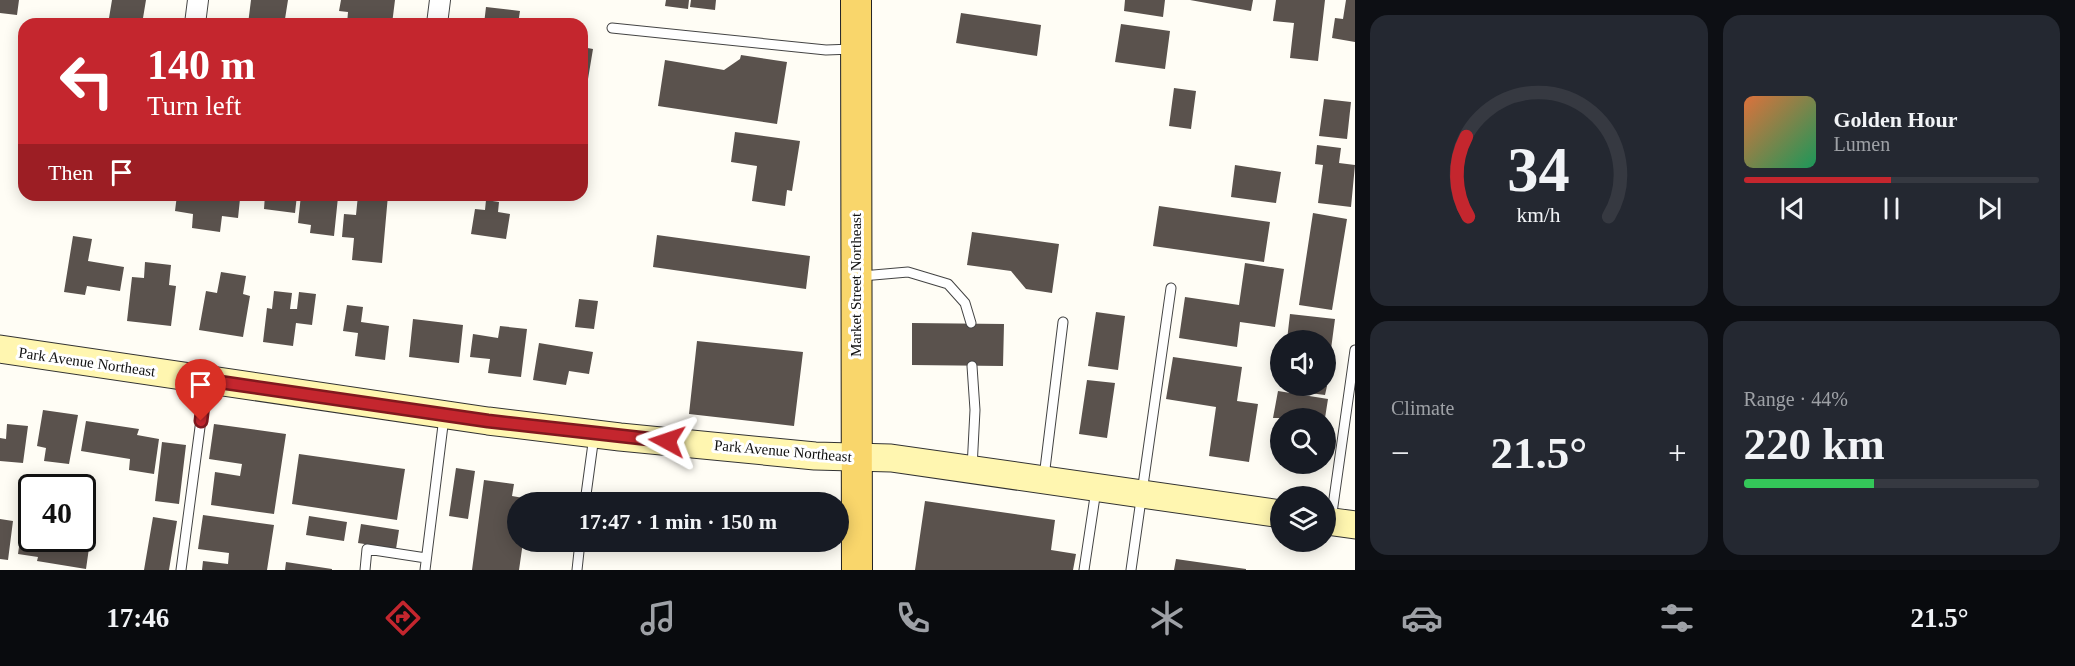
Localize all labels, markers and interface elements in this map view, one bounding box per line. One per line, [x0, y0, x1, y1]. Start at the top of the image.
icon: left [48, 42, 126, 120]
text: 140 m [147, 42, 256, 88]
text: Turn left [147, 91, 241, 121]
text: Golden Hour [1834, 107, 1958, 132]
text: Lumen [1834, 133, 1890, 155]
text: 34 [1508, 136, 1570, 205]
icon: arrive [105, 156, 138, 189]
text: Then [48, 160, 93, 185]
icon: previous [1776, 192, 1809, 225]
icon: pause [1875, 192, 1908, 225]
icon: next [1973, 192, 2006, 225]
text: km/h [1517, 204, 1561, 228]
street label: Market Street Northeast [848, 212, 864, 357]
map controls [1270, 330, 1336, 552]
button: sound [1270, 330, 1336, 396]
street label: Park Avenue Northeast [18, 344, 157, 380]
pin [175, 359, 226, 421]
icon: arrive [184, 368, 217, 401]
text: Range · 44% [1744, 388, 1848, 410]
text: Climate [1391, 397, 1454, 419]
button: search [1270, 408, 1336, 474]
position arrow [635, 409, 699, 473]
text: 220 km [1744, 419, 1885, 469]
text: 21.5° [1490, 428, 1587, 478]
text: − [1391, 435, 1410, 471]
text: + [1668, 435, 1687, 471]
street label: Park Avenue Northeast [714, 437, 853, 465]
speed limit sign: 40 [18, 474, 96, 552]
button: layers [1270, 486, 1336, 552]
text: 17:47 · 1 min · 150 m [579, 509, 777, 534]
icon: directions [382, 597, 424, 639]
icon: music [637, 597, 679, 639]
icon: phone [892, 597, 934, 639]
icon: climate [1146, 597, 1188, 639]
icon: car [1401, 597, 1443, 639]
icon: filters [1656, 597, 1698, 639]
text: 17:46 [106, 603, 169, 633]
text: 21.5° [1911, 603, 1969, 633]

